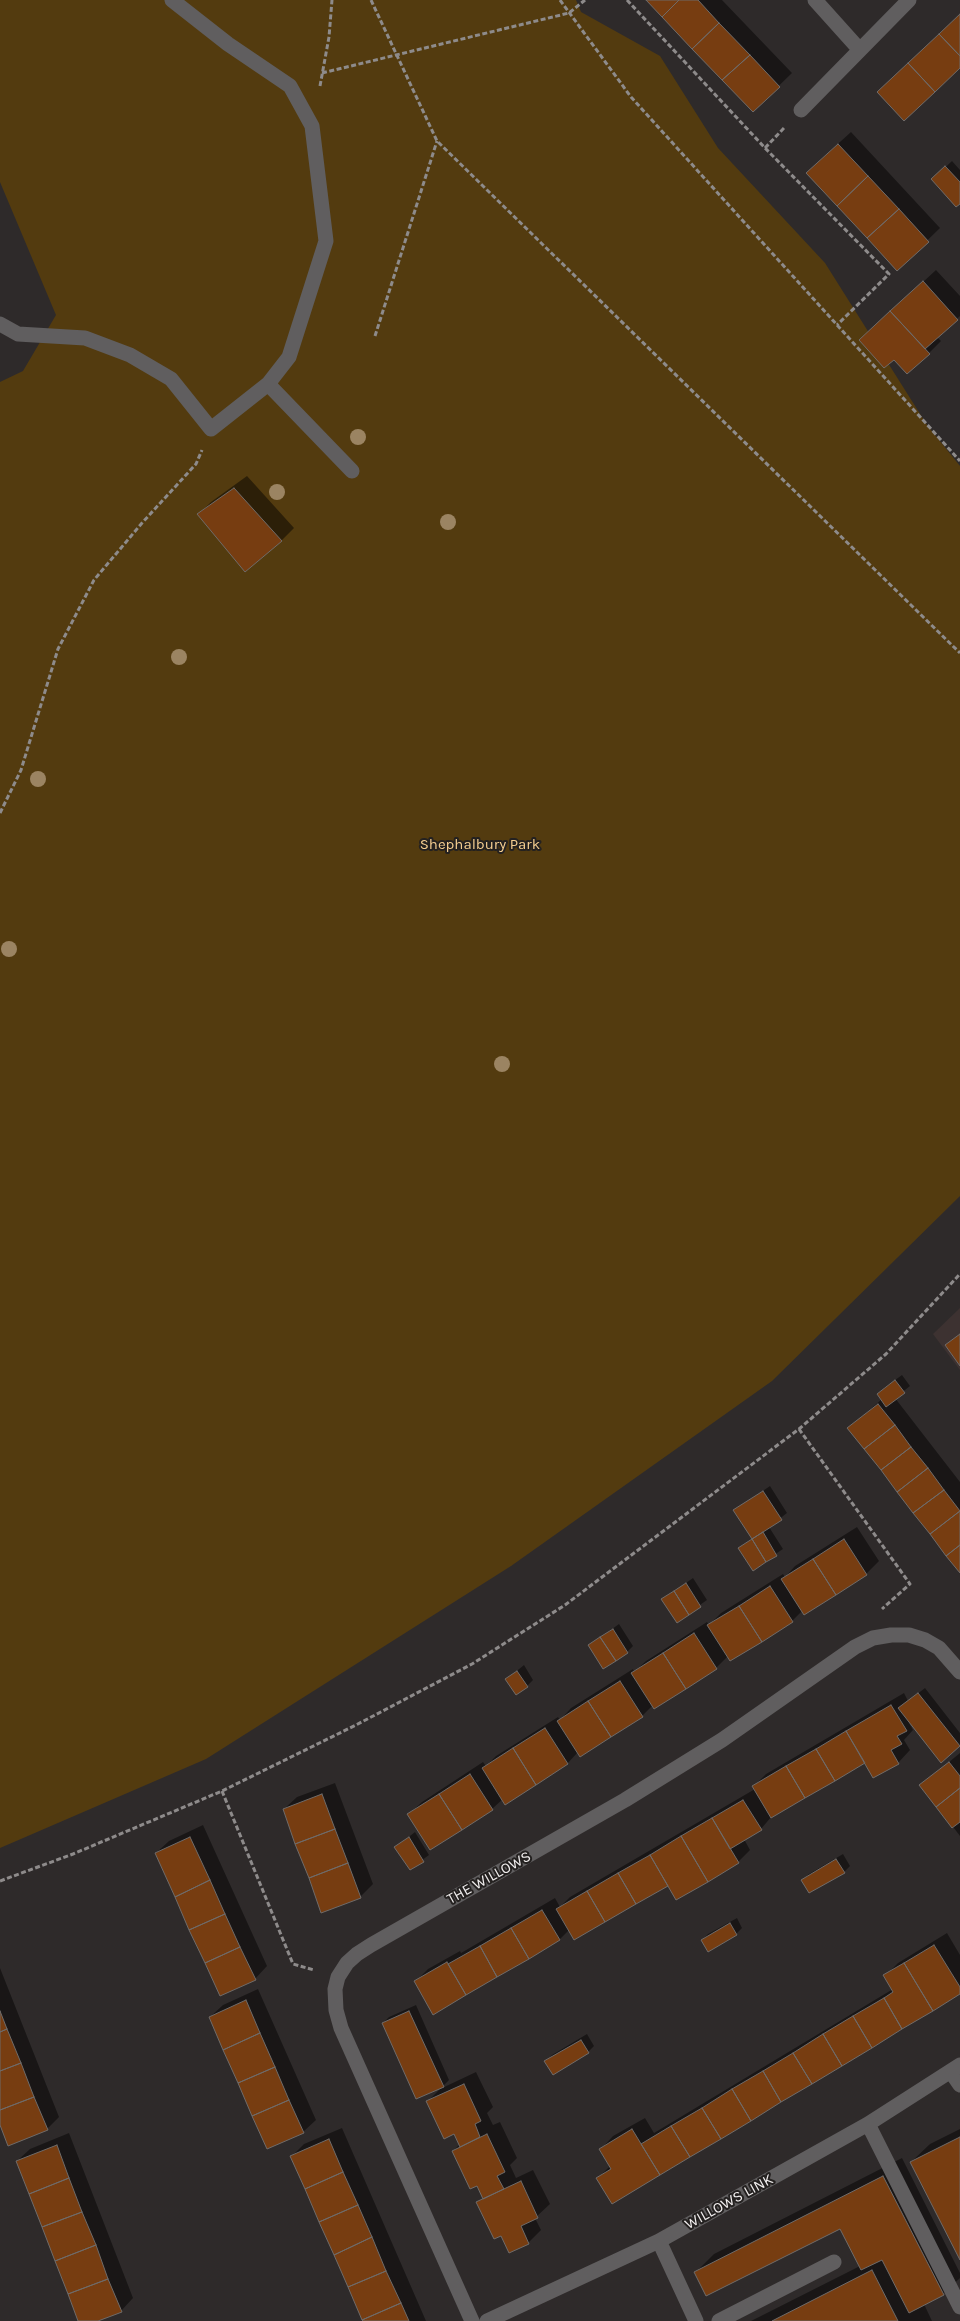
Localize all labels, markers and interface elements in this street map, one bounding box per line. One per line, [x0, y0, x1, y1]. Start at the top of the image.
park label: Shephalbury Park [420, 836, 540, 854]
street label: THE WILLOWS [444, 1848, 534, 1908]
street label: WILLOWS LINK [682, 2170, 776, 2234]

